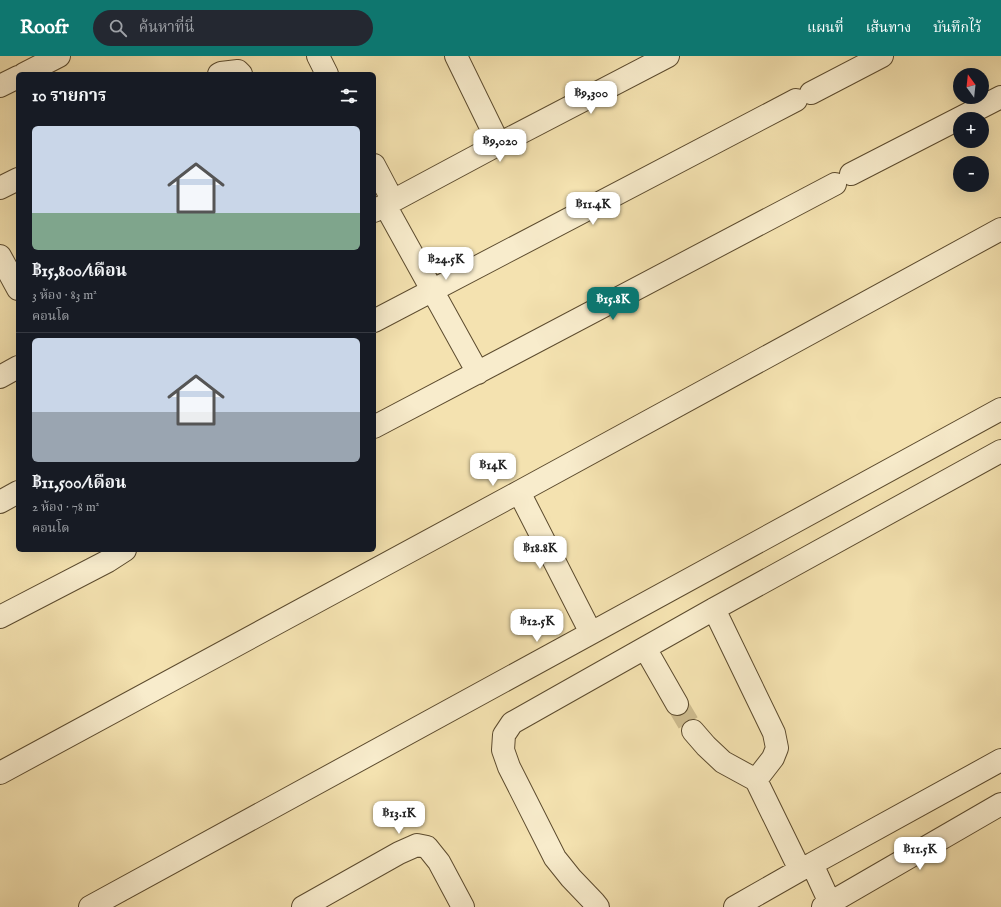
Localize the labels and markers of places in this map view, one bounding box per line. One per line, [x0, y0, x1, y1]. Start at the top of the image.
pin: ฿9,300 [558, 81, 624, 115]
pin: ฿9,020 [467, 129, 533, 163]
pin: ฿11.4K [560, 192, 626, 226]
pin: ฿24.5K [413, 247, 479, 281]
pin: ฿15.8K [580, 287, 646, 321]
pin: ฿14K [469, 453, 517, 487]
pin: ฿18.8K [507, 536, 573, 570]
pin: ฿12.5K [504, 609, 570, 643]
pin: ฿13.1K [366, 801, 432, 835]
pin: ฿11.5K [887, 837, 953, 871]

